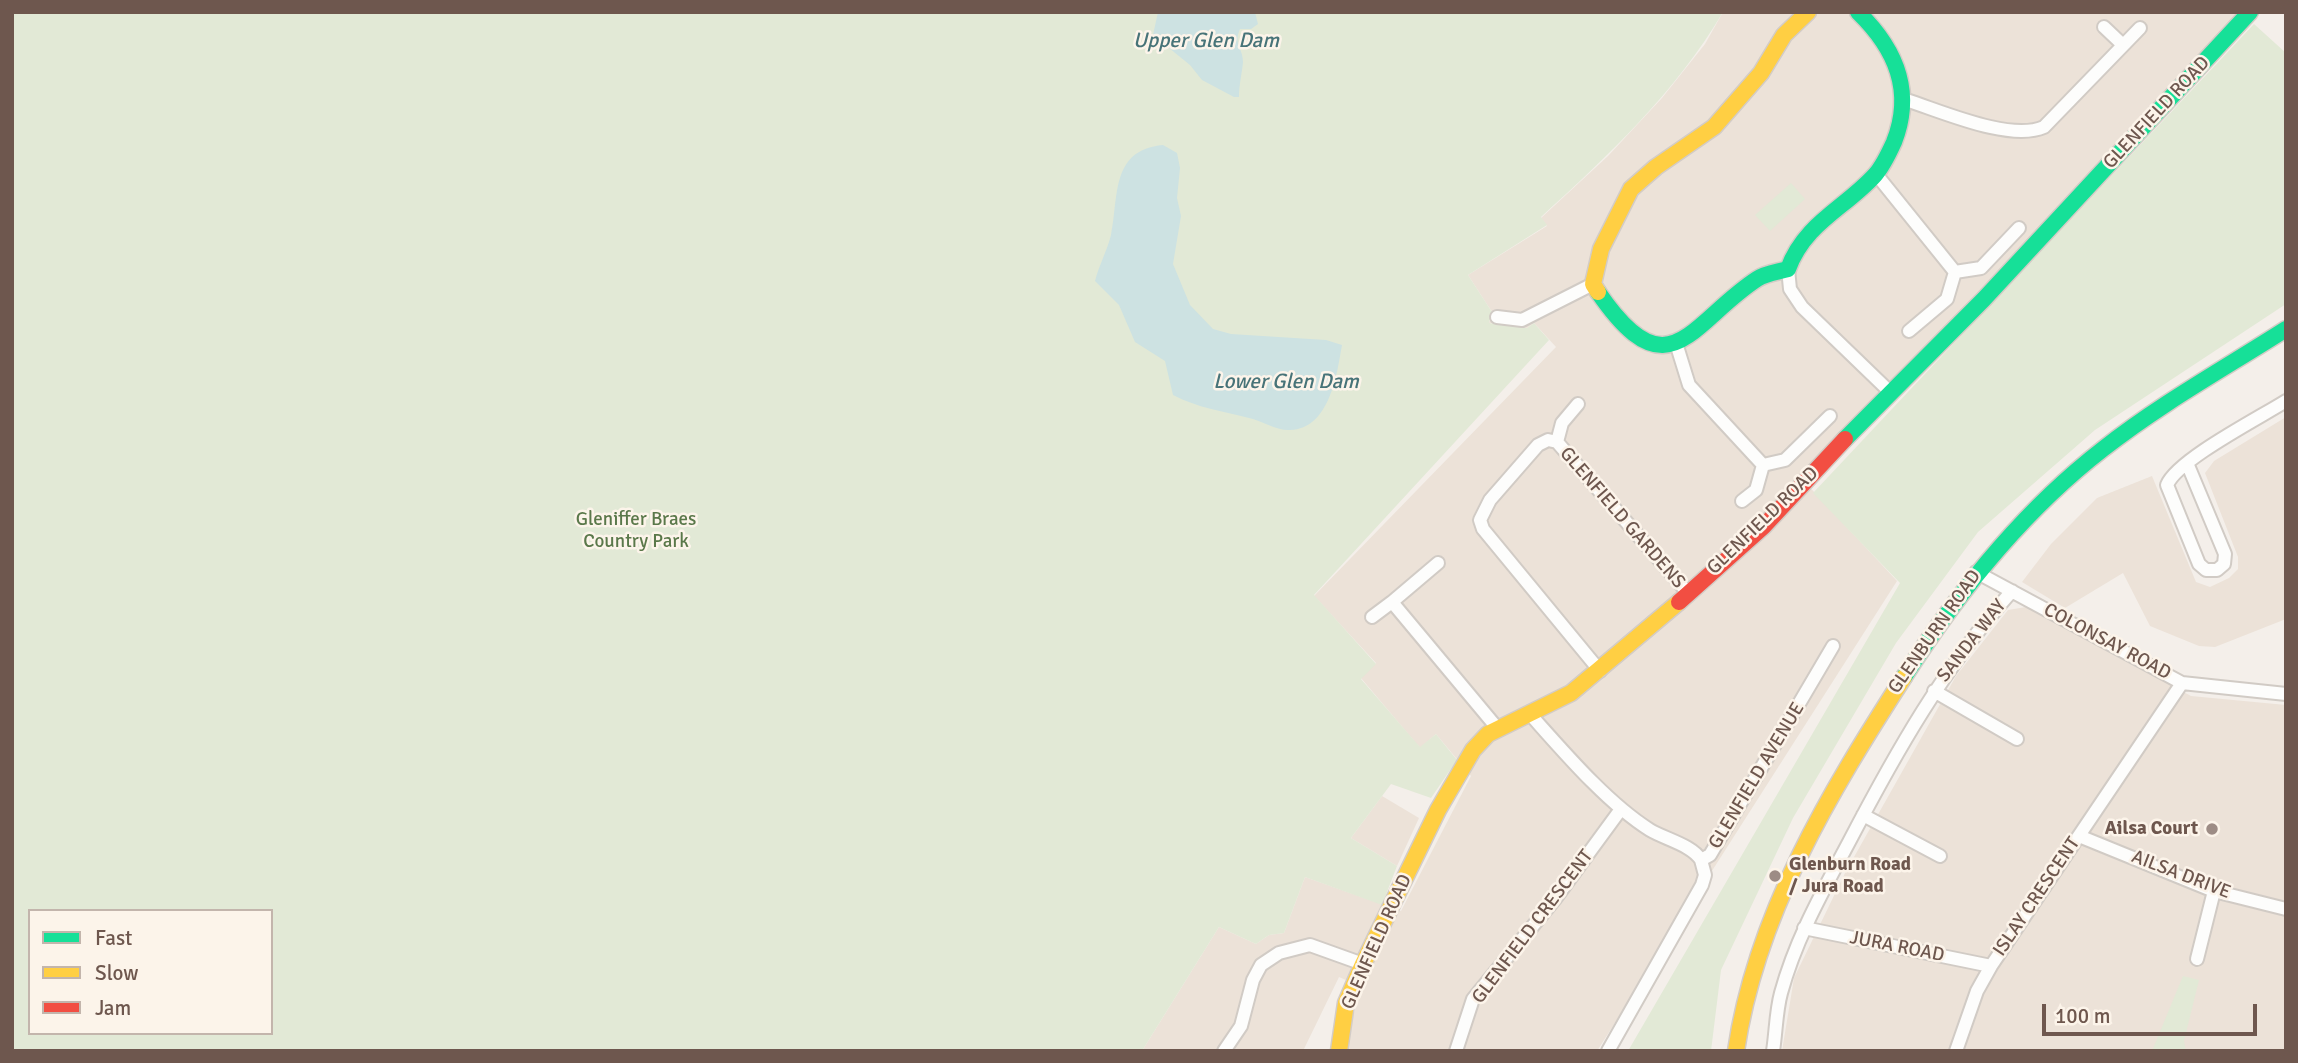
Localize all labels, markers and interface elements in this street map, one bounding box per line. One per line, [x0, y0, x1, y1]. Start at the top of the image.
water label: Upper Glen Dam [1133, 28, 1279, 54]
street label: GLENFIELD ROAD [2099, 52, 2215, 174]
water label: Lower Glen Dam [1213, 369, 1359, 395]
street label: GLENFIELD GARDENS [1554, 443, 1690, 593]
street label: GLENFIELD ROAD [1703, 462, 1823, 580]
park label: Gleniffer Braes Country Park [576, 509, 696, 553]
street label: GLENBURN ROAD [1884, 566, 1986, 698]
street label: SANDA WAY [1933, 595, 2011, 687]
street label: COLONSAY ROAD [2039, 599, 2175, 685]
street label: GLENFIELD AVENUE [1704, 699, 1810, 853]
place label: Ailsa Court [2105, 818, 2198, 840]
marker: Ailsa Court [2204, 821, 2220, 837]
street label: ISLAY CRESCENT [1989, 833, 2085, 961]
street label: GLENFIELD CRESCENT [1468, 846, 1598, 1008]
street label: AILSA DRIVE [2128, 846, 2234, 904]
place label: Glenburn Road / Jura Road [1789, 854, 1911, 898]
marker: Glenburn Road / Jura Road [1767, 868, 1783, 884]
street label: GLENFIELD ROAD [1337, 871, 1417, 1013]
legend [28, 909, 273, 1035]
text: Fast [95, 925, 132, 951]
street label: JURA ROAD [1848, 927, 1946, 967]
text: Slow [95, 960, 139, 986]
scale bar [2046, 990, 2261, 1034]
text: Jam [95, 995, 131, 1021]
text: 100 m [2055, 1003, 2110, 1029]

